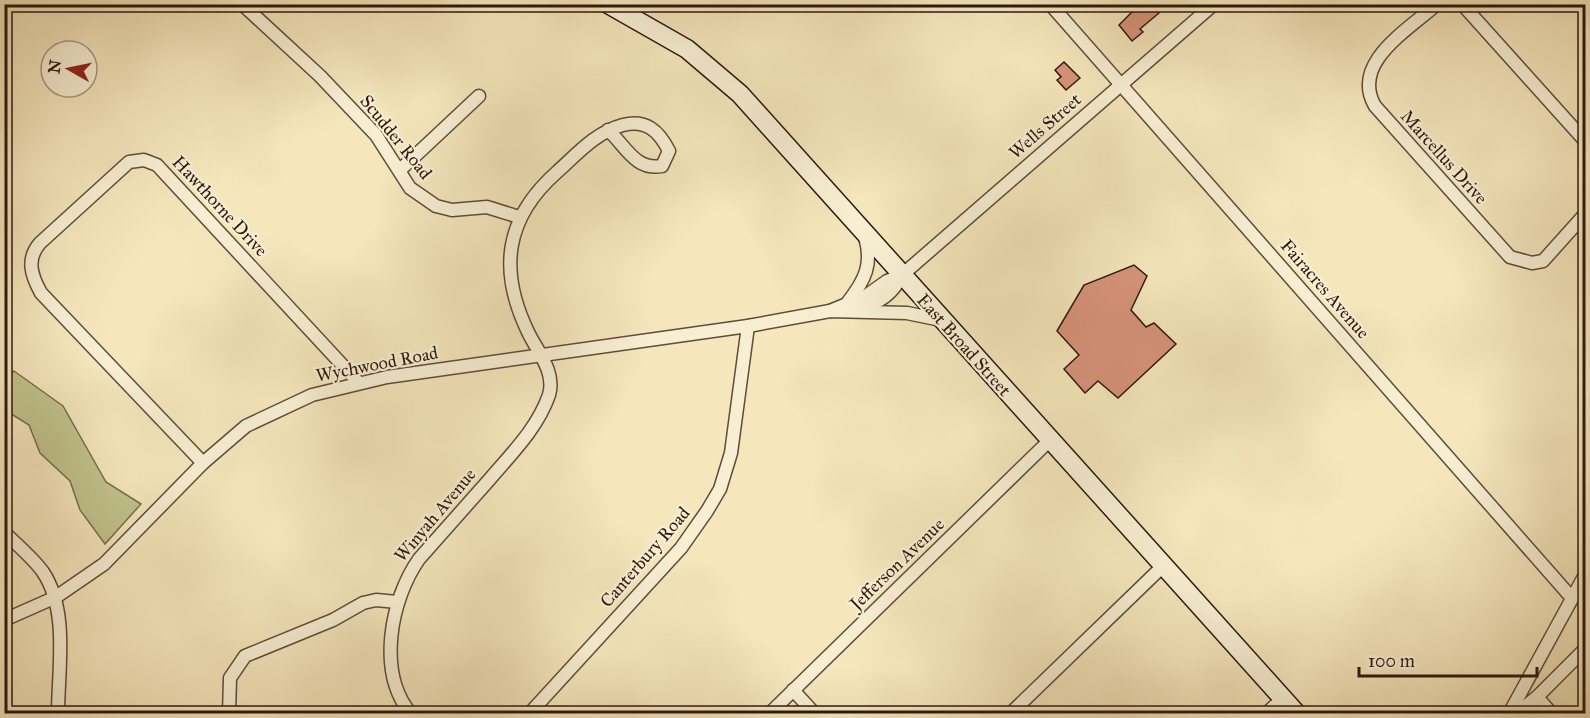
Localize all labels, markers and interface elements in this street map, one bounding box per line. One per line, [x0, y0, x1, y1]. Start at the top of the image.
north arrow [39, 39, 99, 99]
text: N [44, 58, 65, 75]
street label: Wells Street [1004, 88, 1086, 163]
street label: Scudder Road [355, 90, 437, 184]
street label: Marcellus Drive [1396, 105, 1492, 209]
street label: Hawthorne Drive [168, 151, 272, 261]
street label: Fairacres Avenue [1276, 235, 1374, 343]
street label: East Broad Street [912, 289, 1016, 401]
street label: Wychwood Road [314, 341, 440, 387]
street label: Winyah Avenue [390, 464, 480, 566]
street label: Canterbury Road [595, 502, 695, 612]
street label: Jefferson Avenue [844, 513, 950, 617]
scale bar [1359, 640, 1538, 678]
text: 100 m [1368, 650, 1415, 672]

